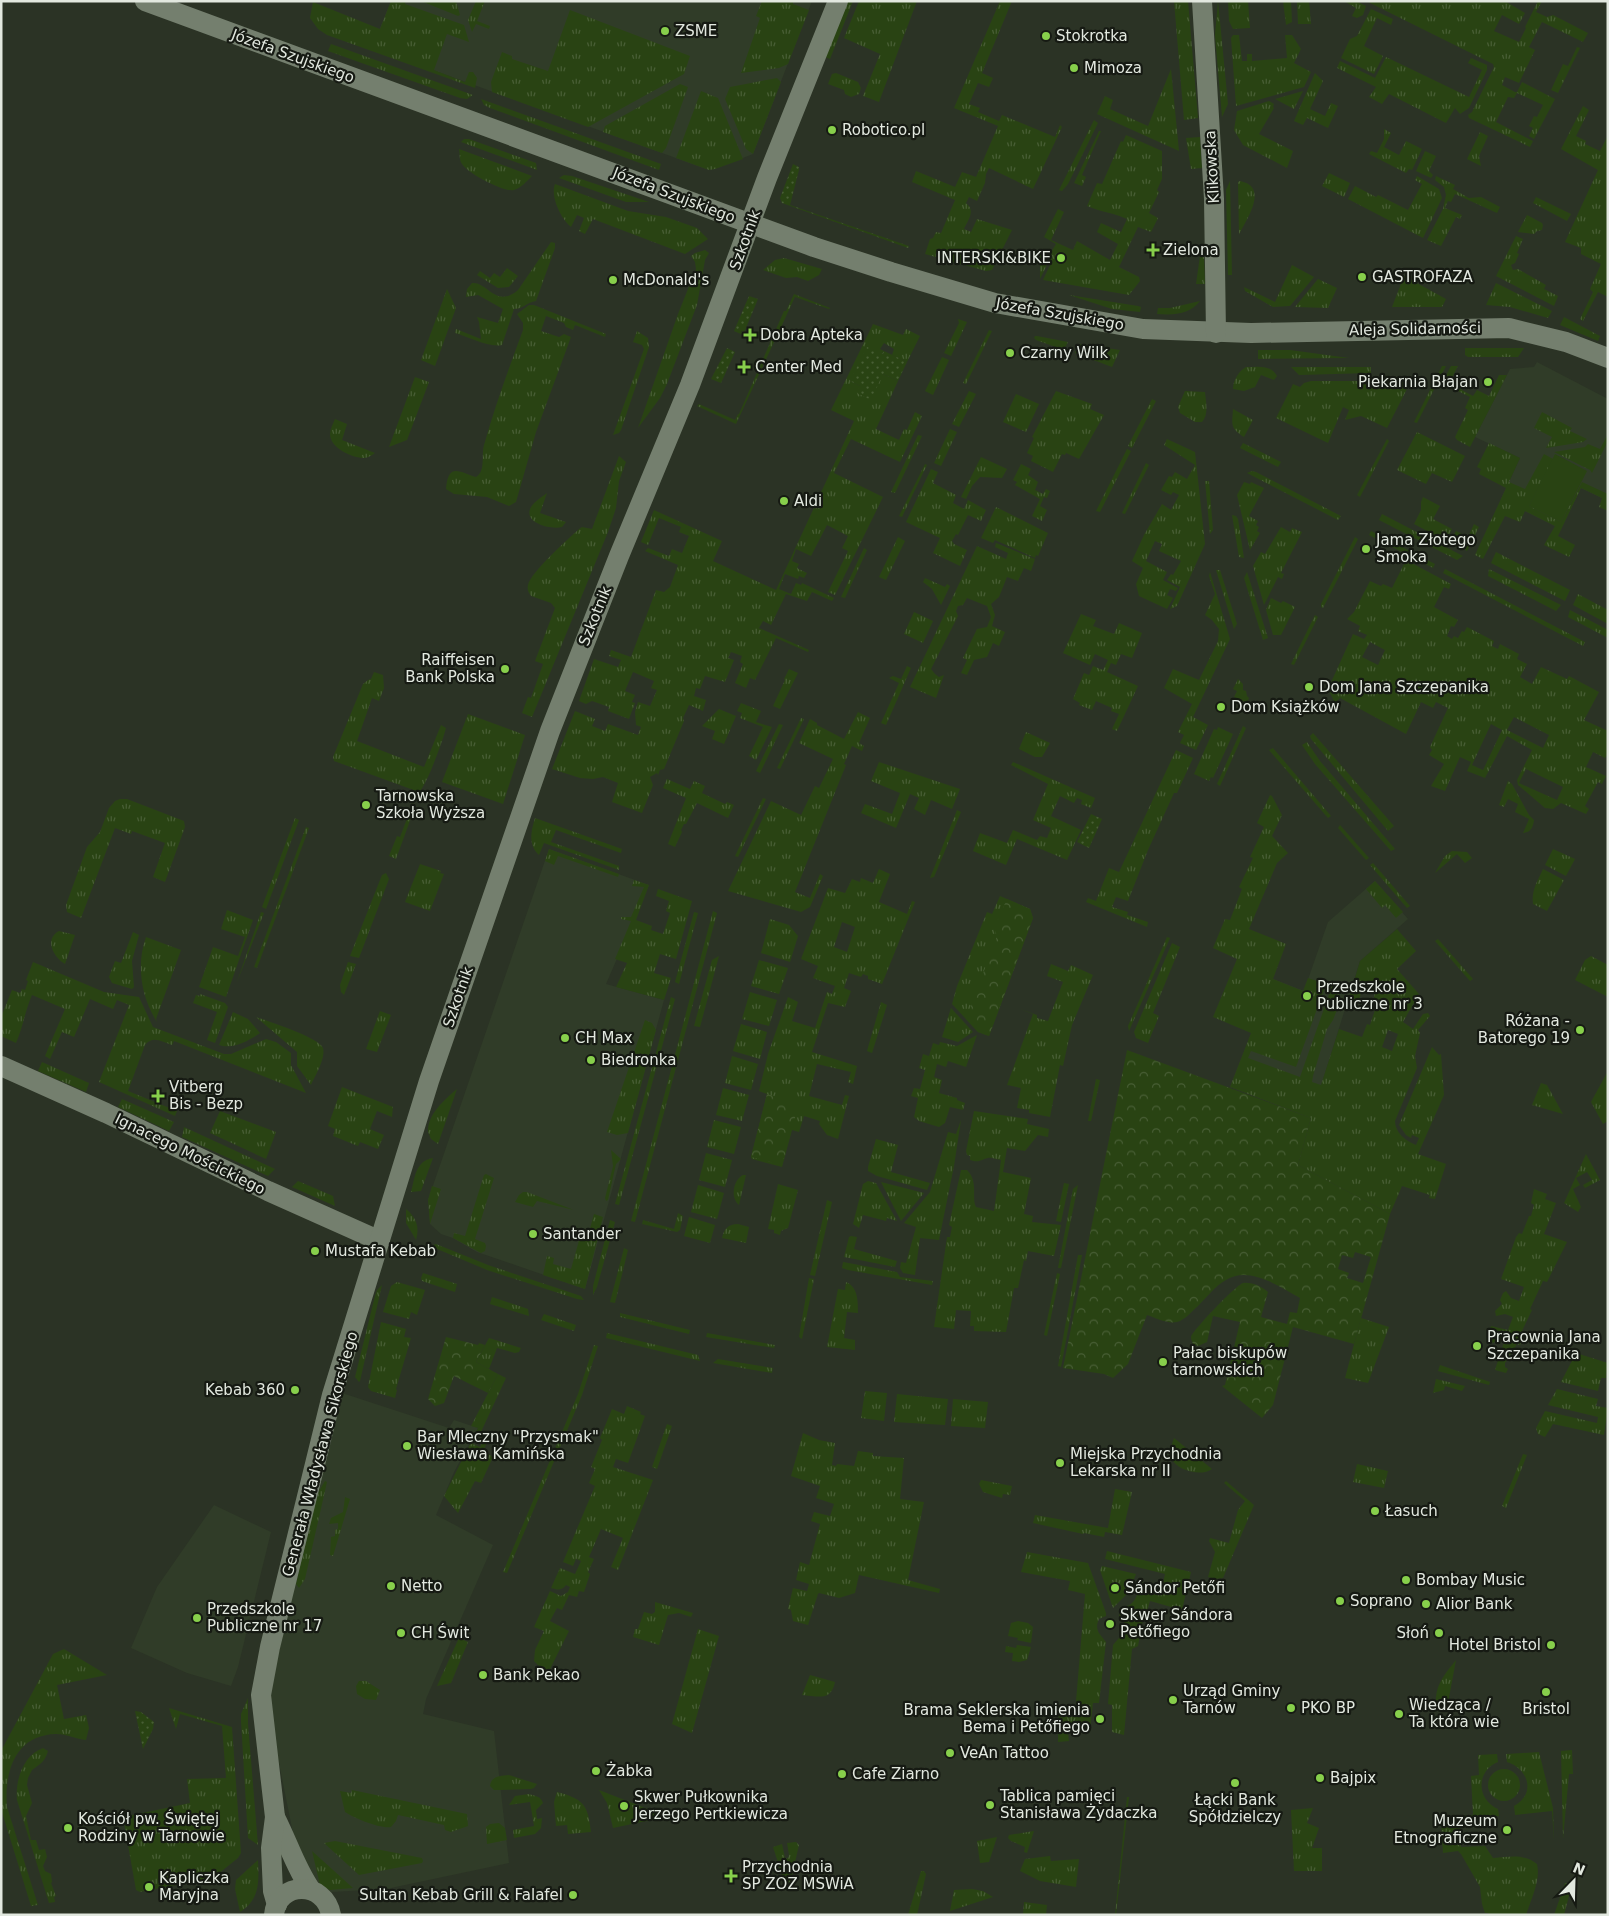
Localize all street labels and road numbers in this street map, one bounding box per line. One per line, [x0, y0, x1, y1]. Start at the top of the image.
street label: Józefa Szujskiego [228, 25, 357, 87]
street label: Klikowska [1201, 130, 1223, 204]
street label: Józefa Szujskiego [609, 163, 738, 227]
street label: Szkotnik [726, 207, 764, 273]
street label: Józefa Szujskiego [994, 294, 1125, 334]
street label: Aleja Solidarności [1349, 319, 1481, 339]
street label: Szkotnik [575, 583, 615, 649]
street label: Szkotnik [439, 964, 477, 1030]
street label: Ignacego Mościckiego [112, 1110, 268, 1198]
street label: Generała Władysława Sikorskiego [279, 1329, 361, 1579]

